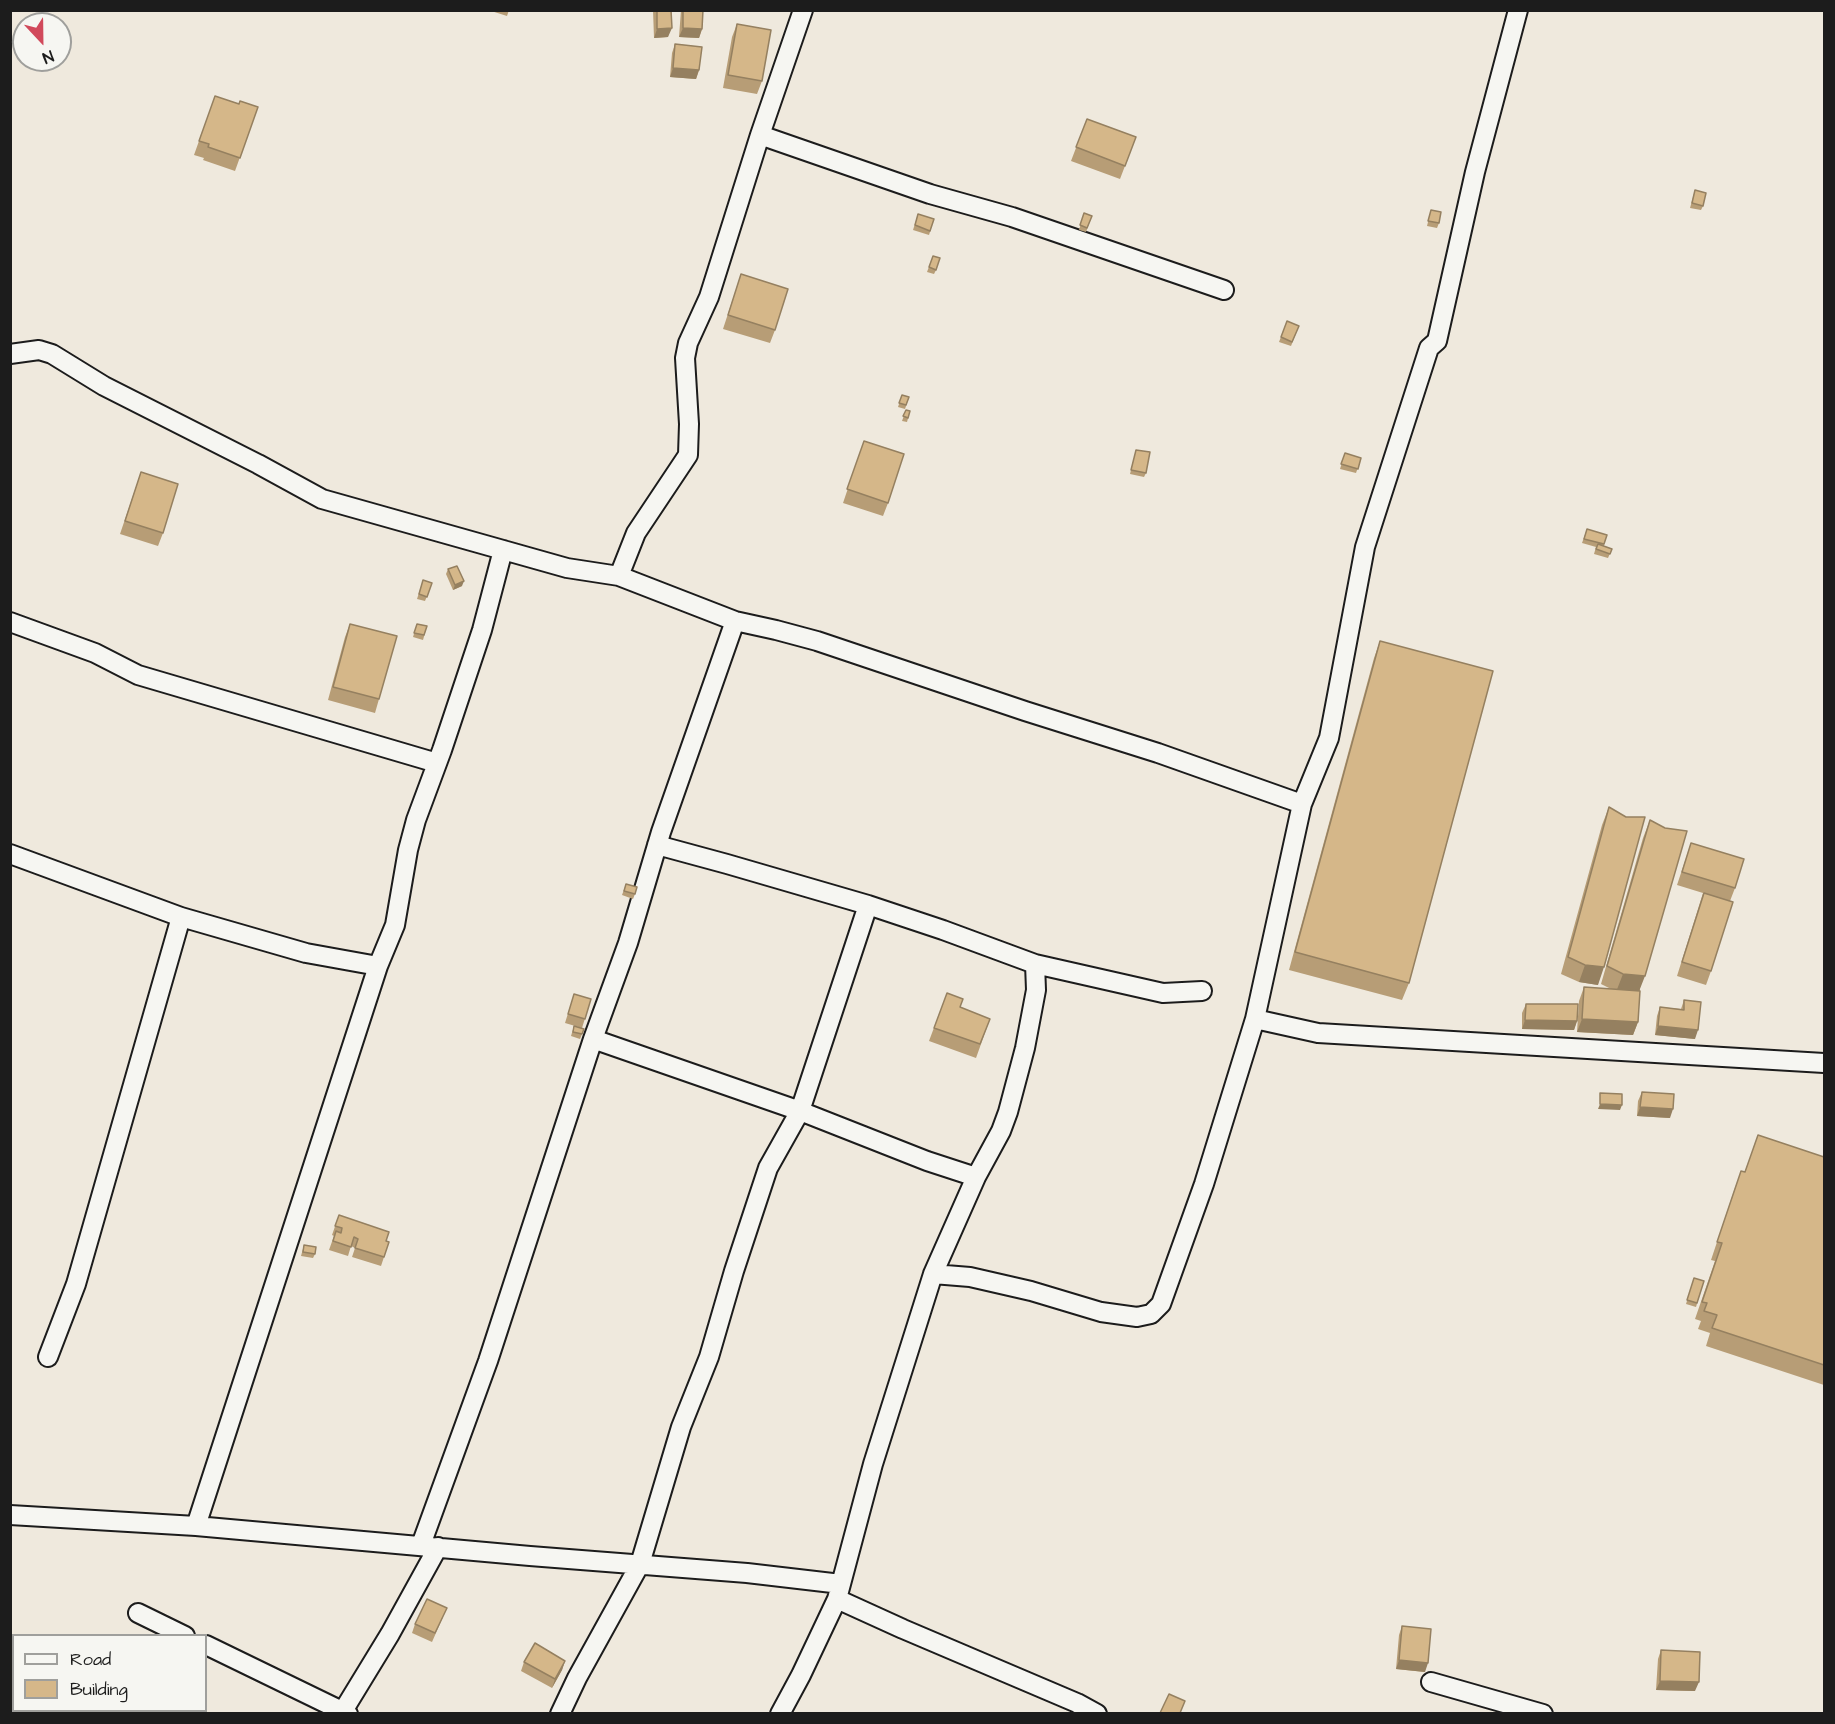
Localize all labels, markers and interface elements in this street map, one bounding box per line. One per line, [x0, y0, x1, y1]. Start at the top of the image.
north arrow [12, 12, 72, 72]
text: N [39, 45, 57, 69]
legend [12, 1634, 207, 1712]
text: Road [70, 1647, 111, 1672]
text: Building [70, 1677, 128, 1702]

